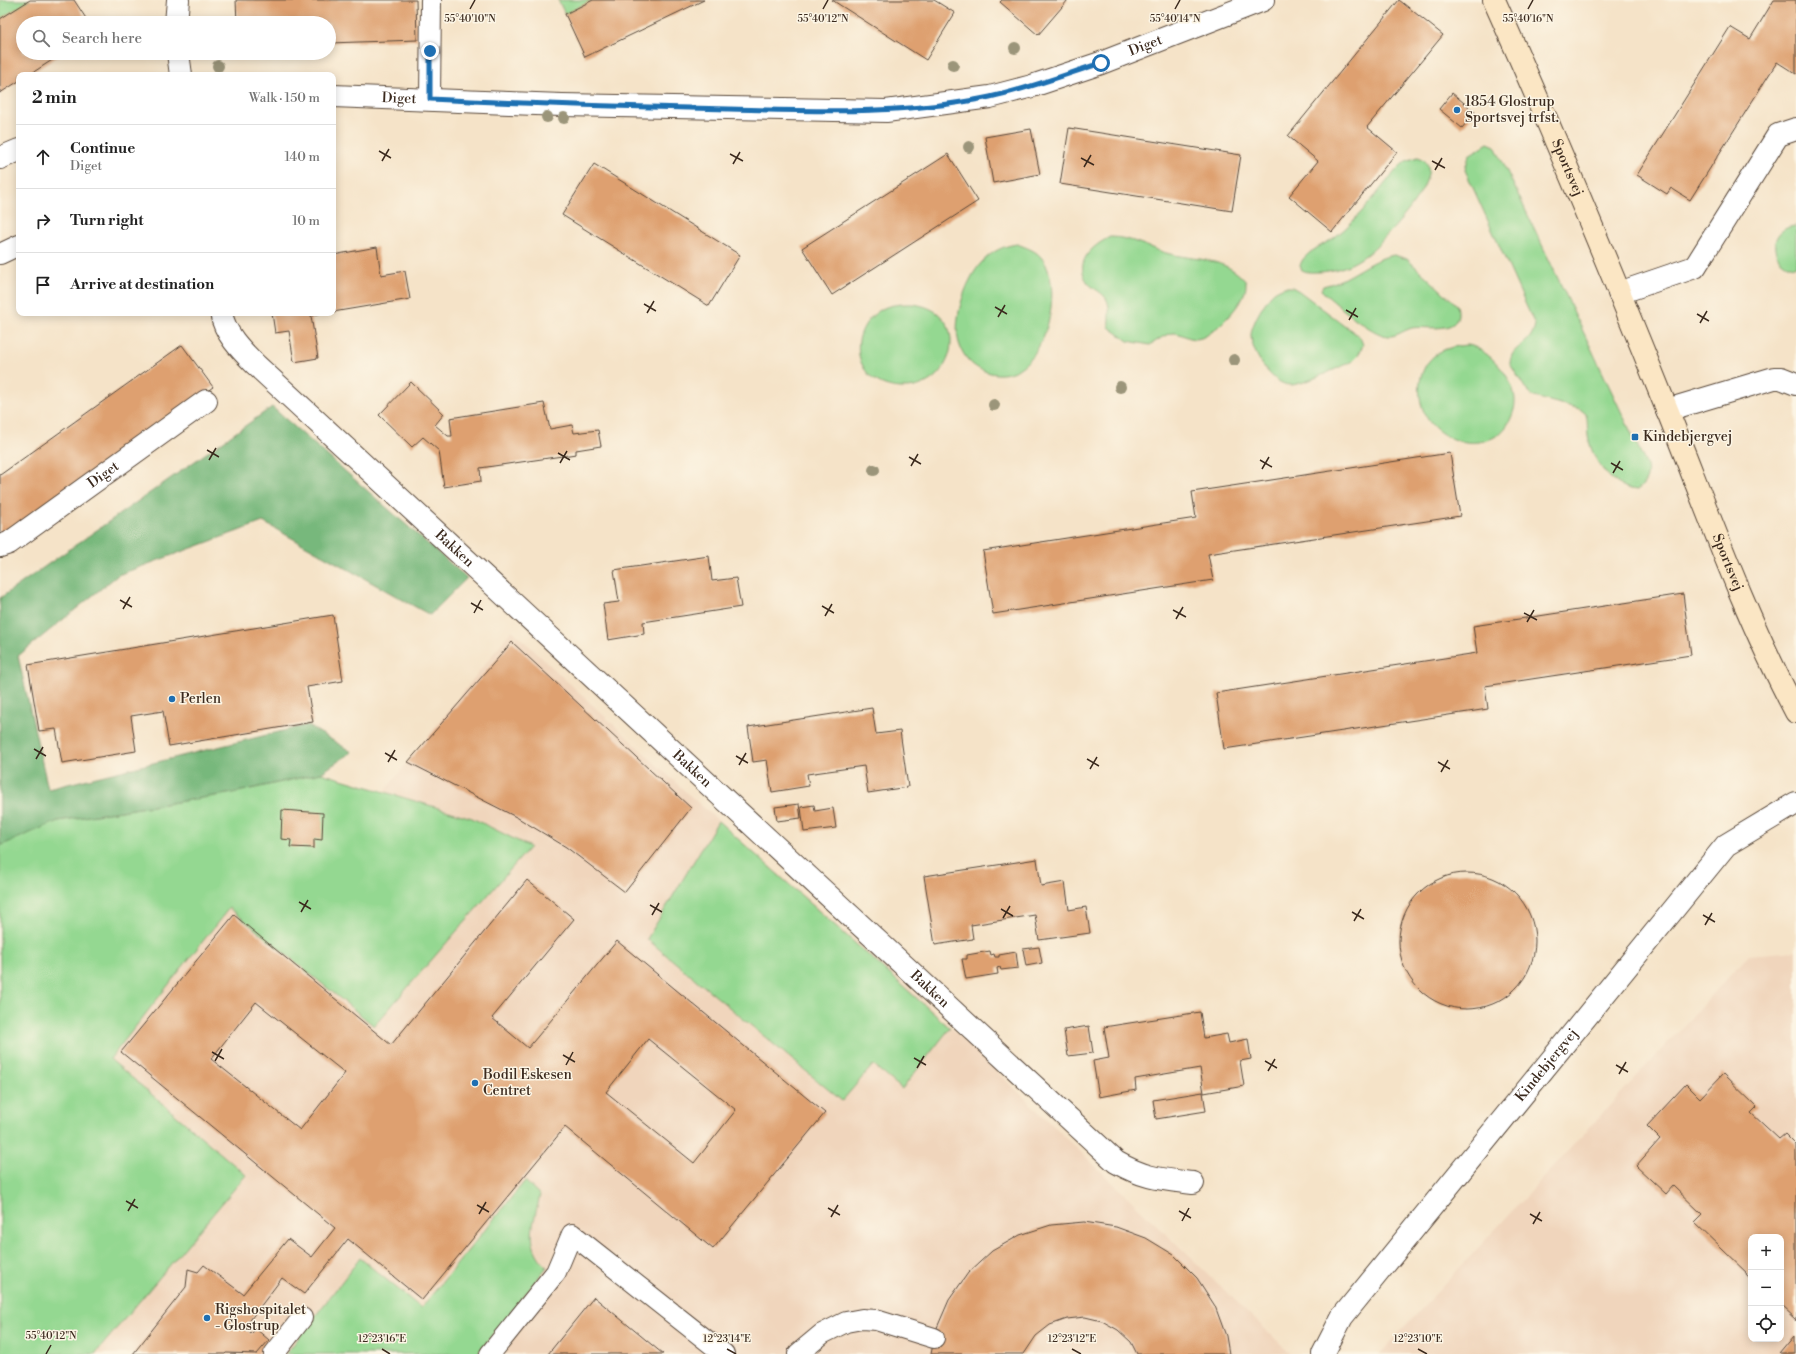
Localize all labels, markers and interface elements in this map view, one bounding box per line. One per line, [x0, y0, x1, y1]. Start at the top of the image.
text: 55°40'10"N [444, 13, 496, 25]
text: 55°40'12"N [797, 13, 849, 25]
text: 55°40'14"N [1150, 13, 1201, 25]
text: 55°40'16"N [1503, 13, 1554, 25]
search box [16, 16, 336, 60]
icon: search [30, 27, 52, 49]
text: Search here [62, 29, 142, 48]
street label: Diget [1126, 31, 1165, 60]
route end [421, 42, 439, 60]
route start [1092, 54, 1110, 72]
text: 2 min [32, 87, 77, 109]
street label: Diget [381, 89, 417, 108]
text: Walk · 150 m [249, 90, 320, 106]
place label: 1854 Glostrup Sportsvej trfst. [1465, 93, 1559, 127]
marker: 1854 Glostrup Sportsvej trfst. [1452, 105, 1462, 115]
street label: Sportsvej [1547, 136, 1587, 199]
text: Continue [70, 139, 135, 158]
icon: ahead [32, 146, 54, 168]
text: 140 m [284, 149, 320, 165]
text: Diget [70, 158, 102, 174]
icon: right [32, 210, 54, 232]
text: Turn right [70, 211, 144, 230]
text: 10 m [292, 213, 320, 229]
icon: arrive [32, 274, 54, 296]
text: Arrive at destination [70, 275, 214, 294]
place label: Kindebjergvej [1643, 428, 1733, 446]
marker: Kindebjergvej [1630, 432, 1640, 442]
street label: Diget [84, 457, 123, 492]
street label: Bakken [430, 526, 478, 572]
street label: Sportsvej [1708, 531, 1747, 594]
place label: Perlen [180, 690, 222, 708]
marker: Perlen [167, 694, 177, 704]
street label: Bakken [668, 746, 716, 792]
street label: Bakken [906, 966, 953, 1012]
street label: Kindebjergvej [1511, 1025, 1582, 1106]
place label: Bodil Eskesen Centret [482, 1066, 573, 1100]
marker: Bodil Eskesen Centret [470, 1078, 480, 1088]
map controls [1748, 1234, 1784, 1342]
button: + [1748, 1234, 1784, 1270]
button: − [1748, 1270, 1784, 1306]
place label: Rigshospitalet - Glostrup [215, 1301, 306, 1335]
button: locate [1748, 1306, 1784, 1342]
marker: Rigshospitalet - Glostrup [202, 1313, 212, 1323]
text: 55°40'12"N [25, 1330, 77, 1342]
text: 12°23'16"E [358, 1333, 406, 1345]
text: 12°23'14"E [703, 1333, 751, 1345]
text: 12°23'12"E [1048, 1333, 1096, 1345]
text: 12°23'10"E [1394, 1333, 1442, 1345]

